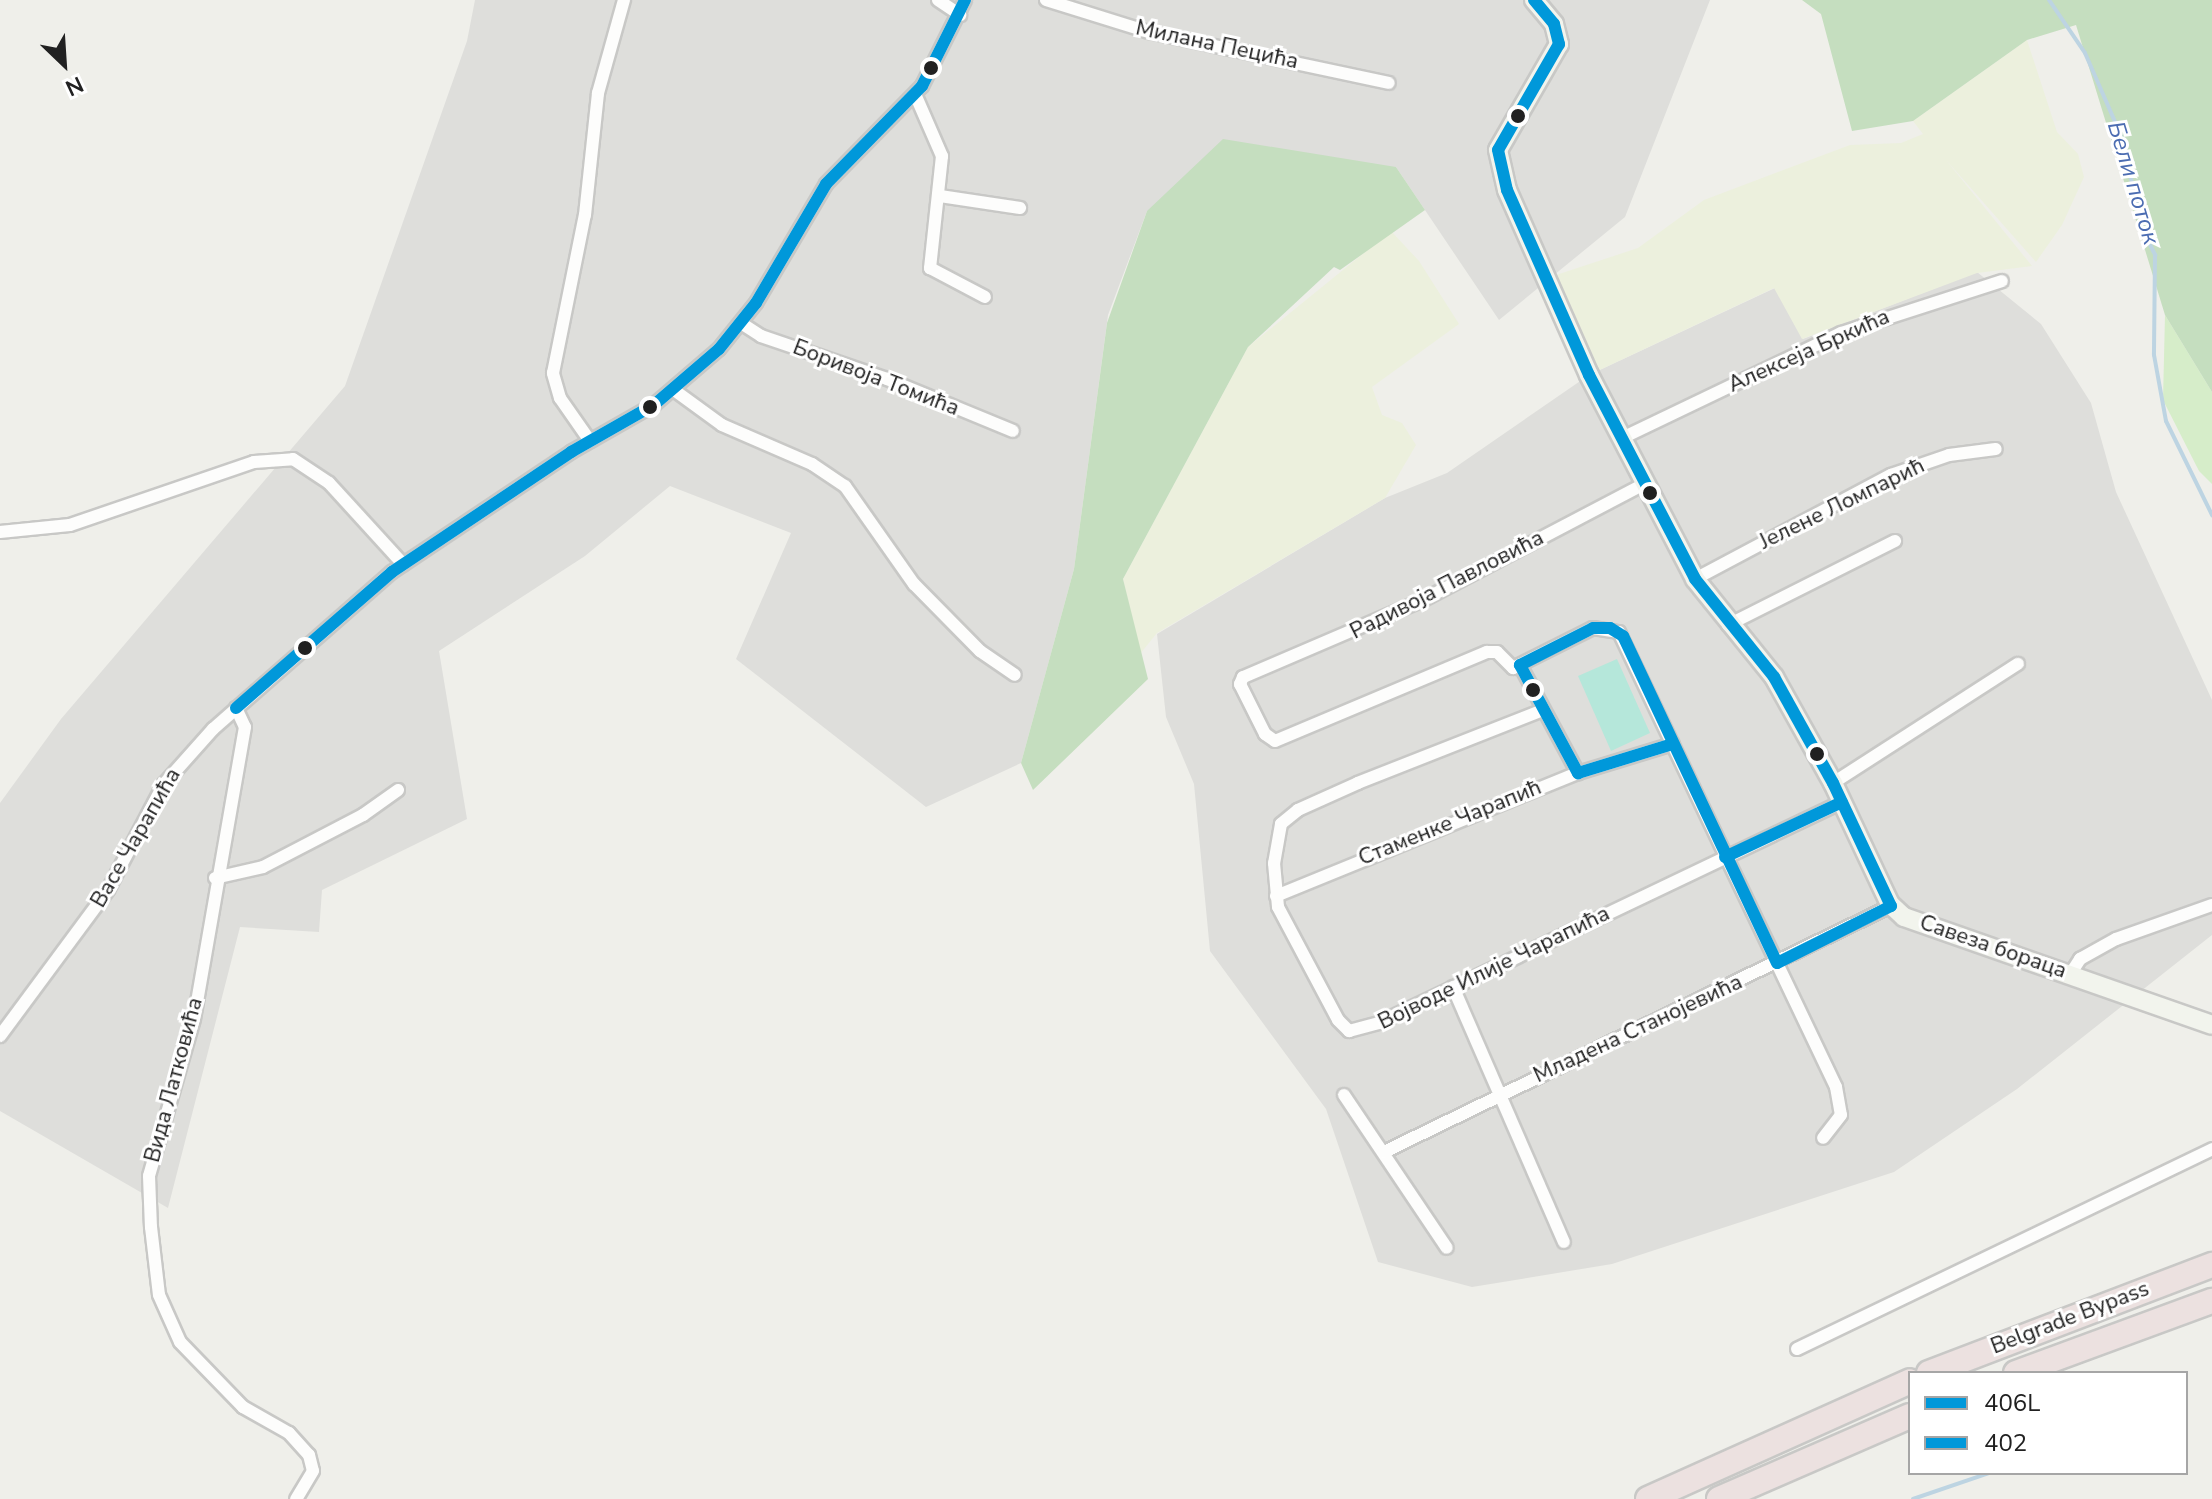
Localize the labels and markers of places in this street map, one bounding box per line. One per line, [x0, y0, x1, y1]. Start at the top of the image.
unlabelled marker [923, 60, 939, 76]
unlabelled marker [1510, 108, 1526, 124]
unlabelled marker [642, 399, 658, 415]
unlabelled marker [1642, 485, 1658, 501]
unlabelled marker [297, 640, 313, 656]
unlabelled marker [1525, 682, 1541, 698]
unlabelled marker [1809, 746, 1825, 762]

